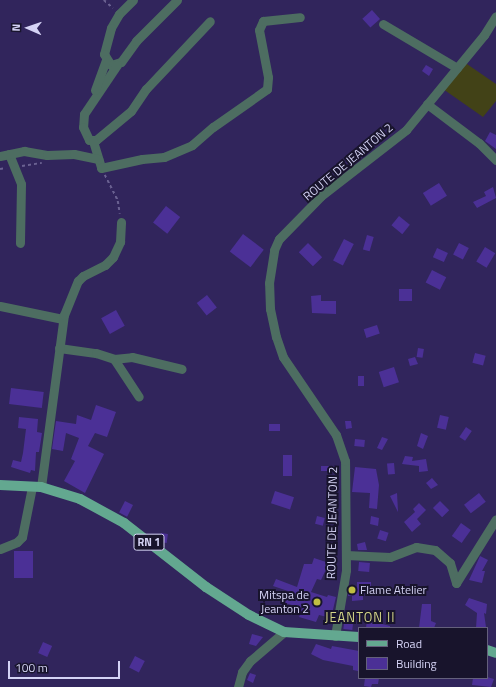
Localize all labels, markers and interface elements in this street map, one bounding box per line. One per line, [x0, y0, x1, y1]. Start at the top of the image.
north arrow [8, 8, 48, 48]
text: N [8, 23, 24, 32]
street label: ROUTE DE JEANTON 2 [300, 120, 396, 204]
street label: ROUTE DE JEANTON 2 [324, 467, 340, 579]
road number: RN 1 [133, 533, 165, 551]
place label: Flame Atelier [360, 583, 427, 597]
marker: Flame Atelier [347, 585, 357, 595]
place label: Mitspa de Jeanton 2 [259, 588, 309, 616]
marker: Mitspa de Jeanton 2 [312, 597, 322, 607]
district label: JEANTON II [325, 609, 395, 625]
legend [358, 627, 488, 679]
text: Road [396, 634, 422, 653]
scale bar [10, 653, 122, 679]
text: Building [396, 654, 437, 673]
text: 100 m [15, 658, 48, 677]

